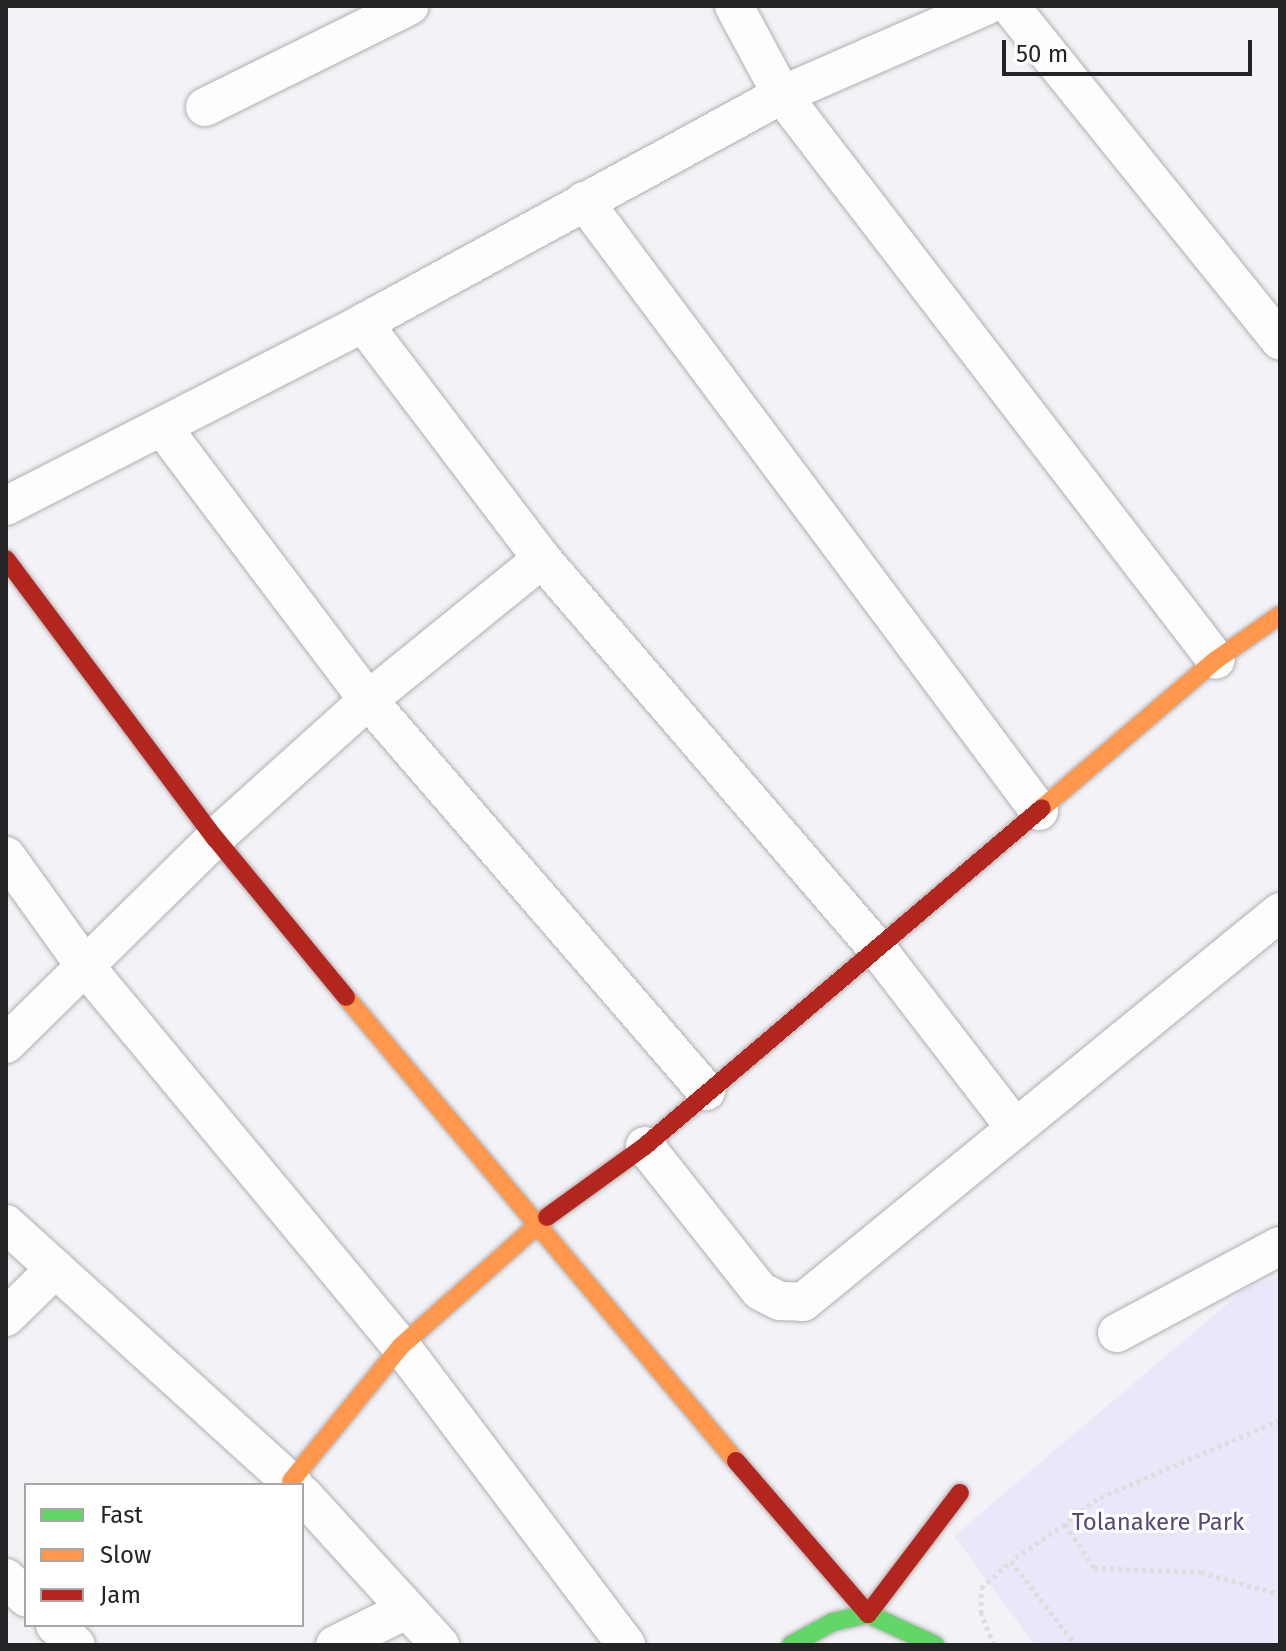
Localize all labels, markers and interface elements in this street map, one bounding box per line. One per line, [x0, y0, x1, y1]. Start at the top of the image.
scale bar [1006, 24, 1256, 74]
text: 50 m [1016, 40, 1068, 68]
legend [24, 1483, 304, 1627]
text: Fast [100, 1501, 143, 1529]
park label: Tolanakere Park [1072, 1509, 1244, 1537]
text: Slow [100, 1541, 151, 1569]
text: Jam [100, 1581, 141, 1609]

